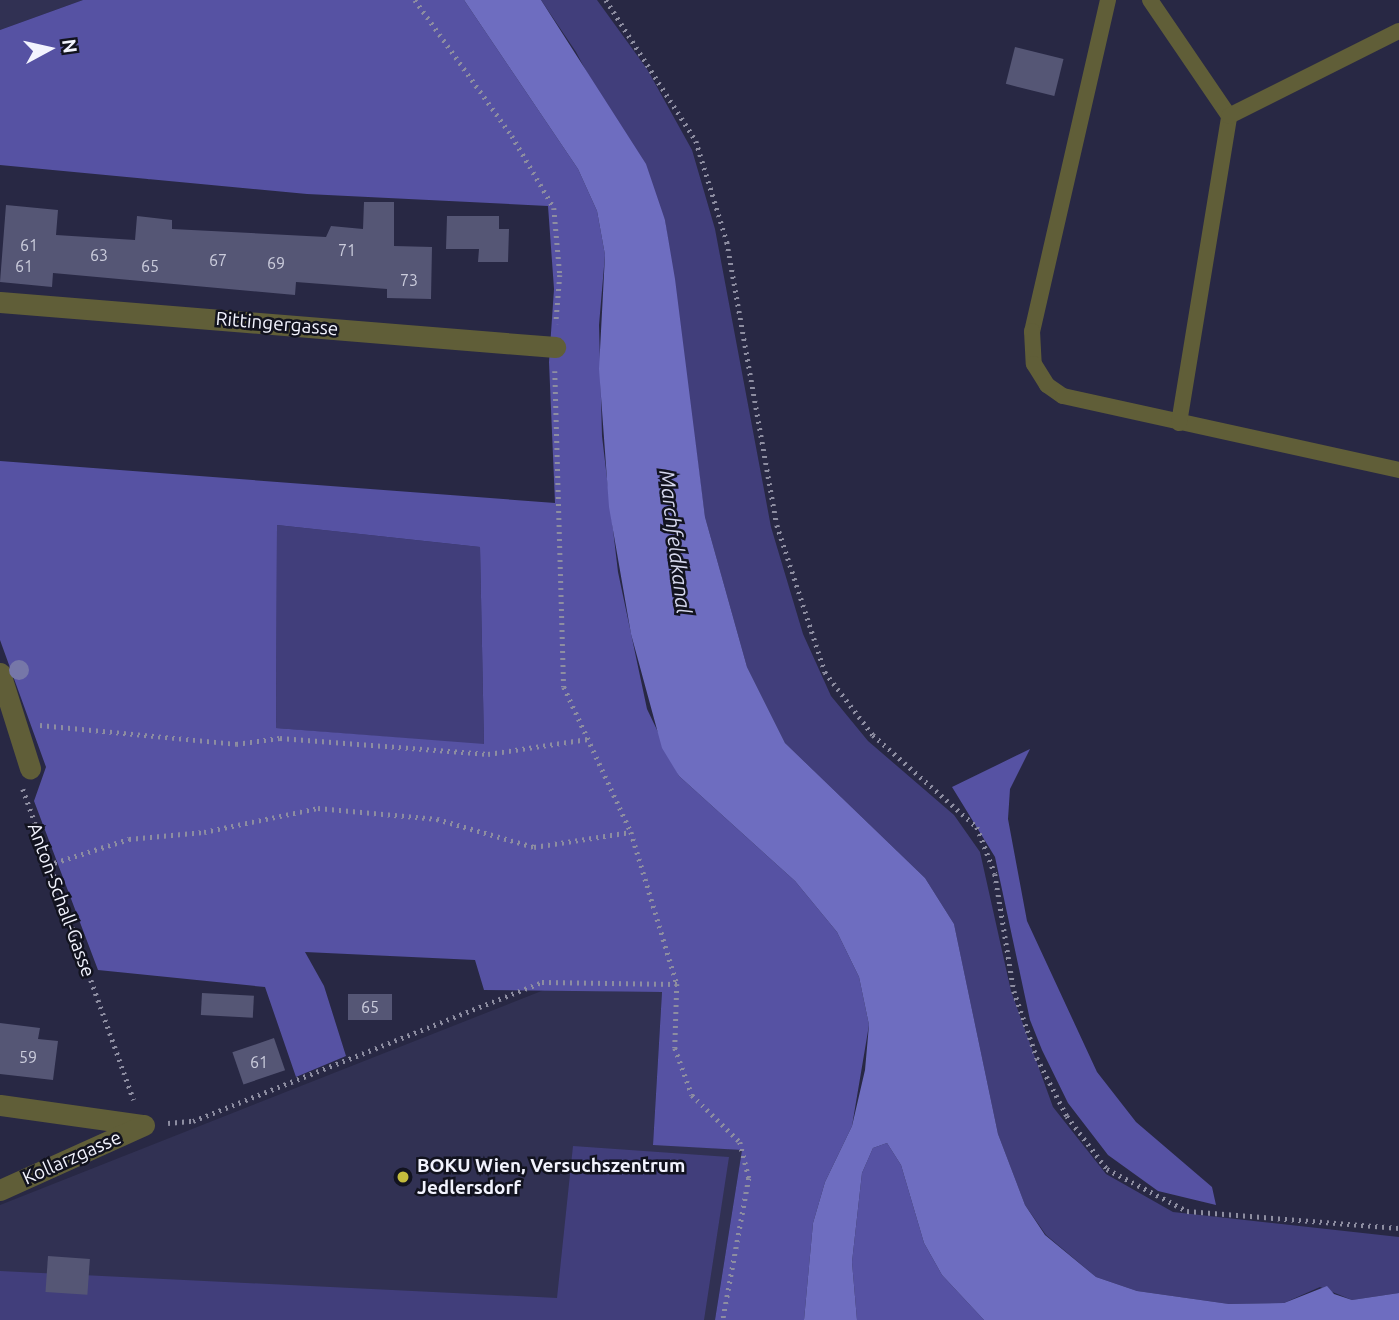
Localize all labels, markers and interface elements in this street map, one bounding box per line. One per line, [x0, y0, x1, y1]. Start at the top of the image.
north arrow [14, 14, 84, 84]
text: N [58, 38, 82, 55]
house number: 61 [20, 235, 38, 255]
house number: 71 [338, 240, 356, 260]
house number: 63 [90, 245, 108, 265]
house number: 67 [209, 250, 227, 270]
house number: 69 [267, 253, 285, 273]
house number: 61 [15, 256, 33, 276]
house number: 65 [141, 256, 159, 276]
house number: 73 [400, 270, 418, 290]
street label: Rittingergasse [215, 307, 339, 341]
water label: Marchfeldkanal [655, 469, 697, 615]
street label: Anton-Schall-Gasse [23, 820, 99, 980]
house number: 65 [361, 997, 379, 1017]
house number: 59 [19, 1047, 37, 1067]
house number: 61 [250, 1052, 268, 1072]
street label: Kollarzgasse [19, 1126, 125, 1190]
place label: BOKU Wien, Versuchszentrum Jedlersdorf [417, 1155, 685, 1199]
marker: BOKU Wien, Versuchszentrum Jedlersdorf [395, 1169, 411, 1185]

